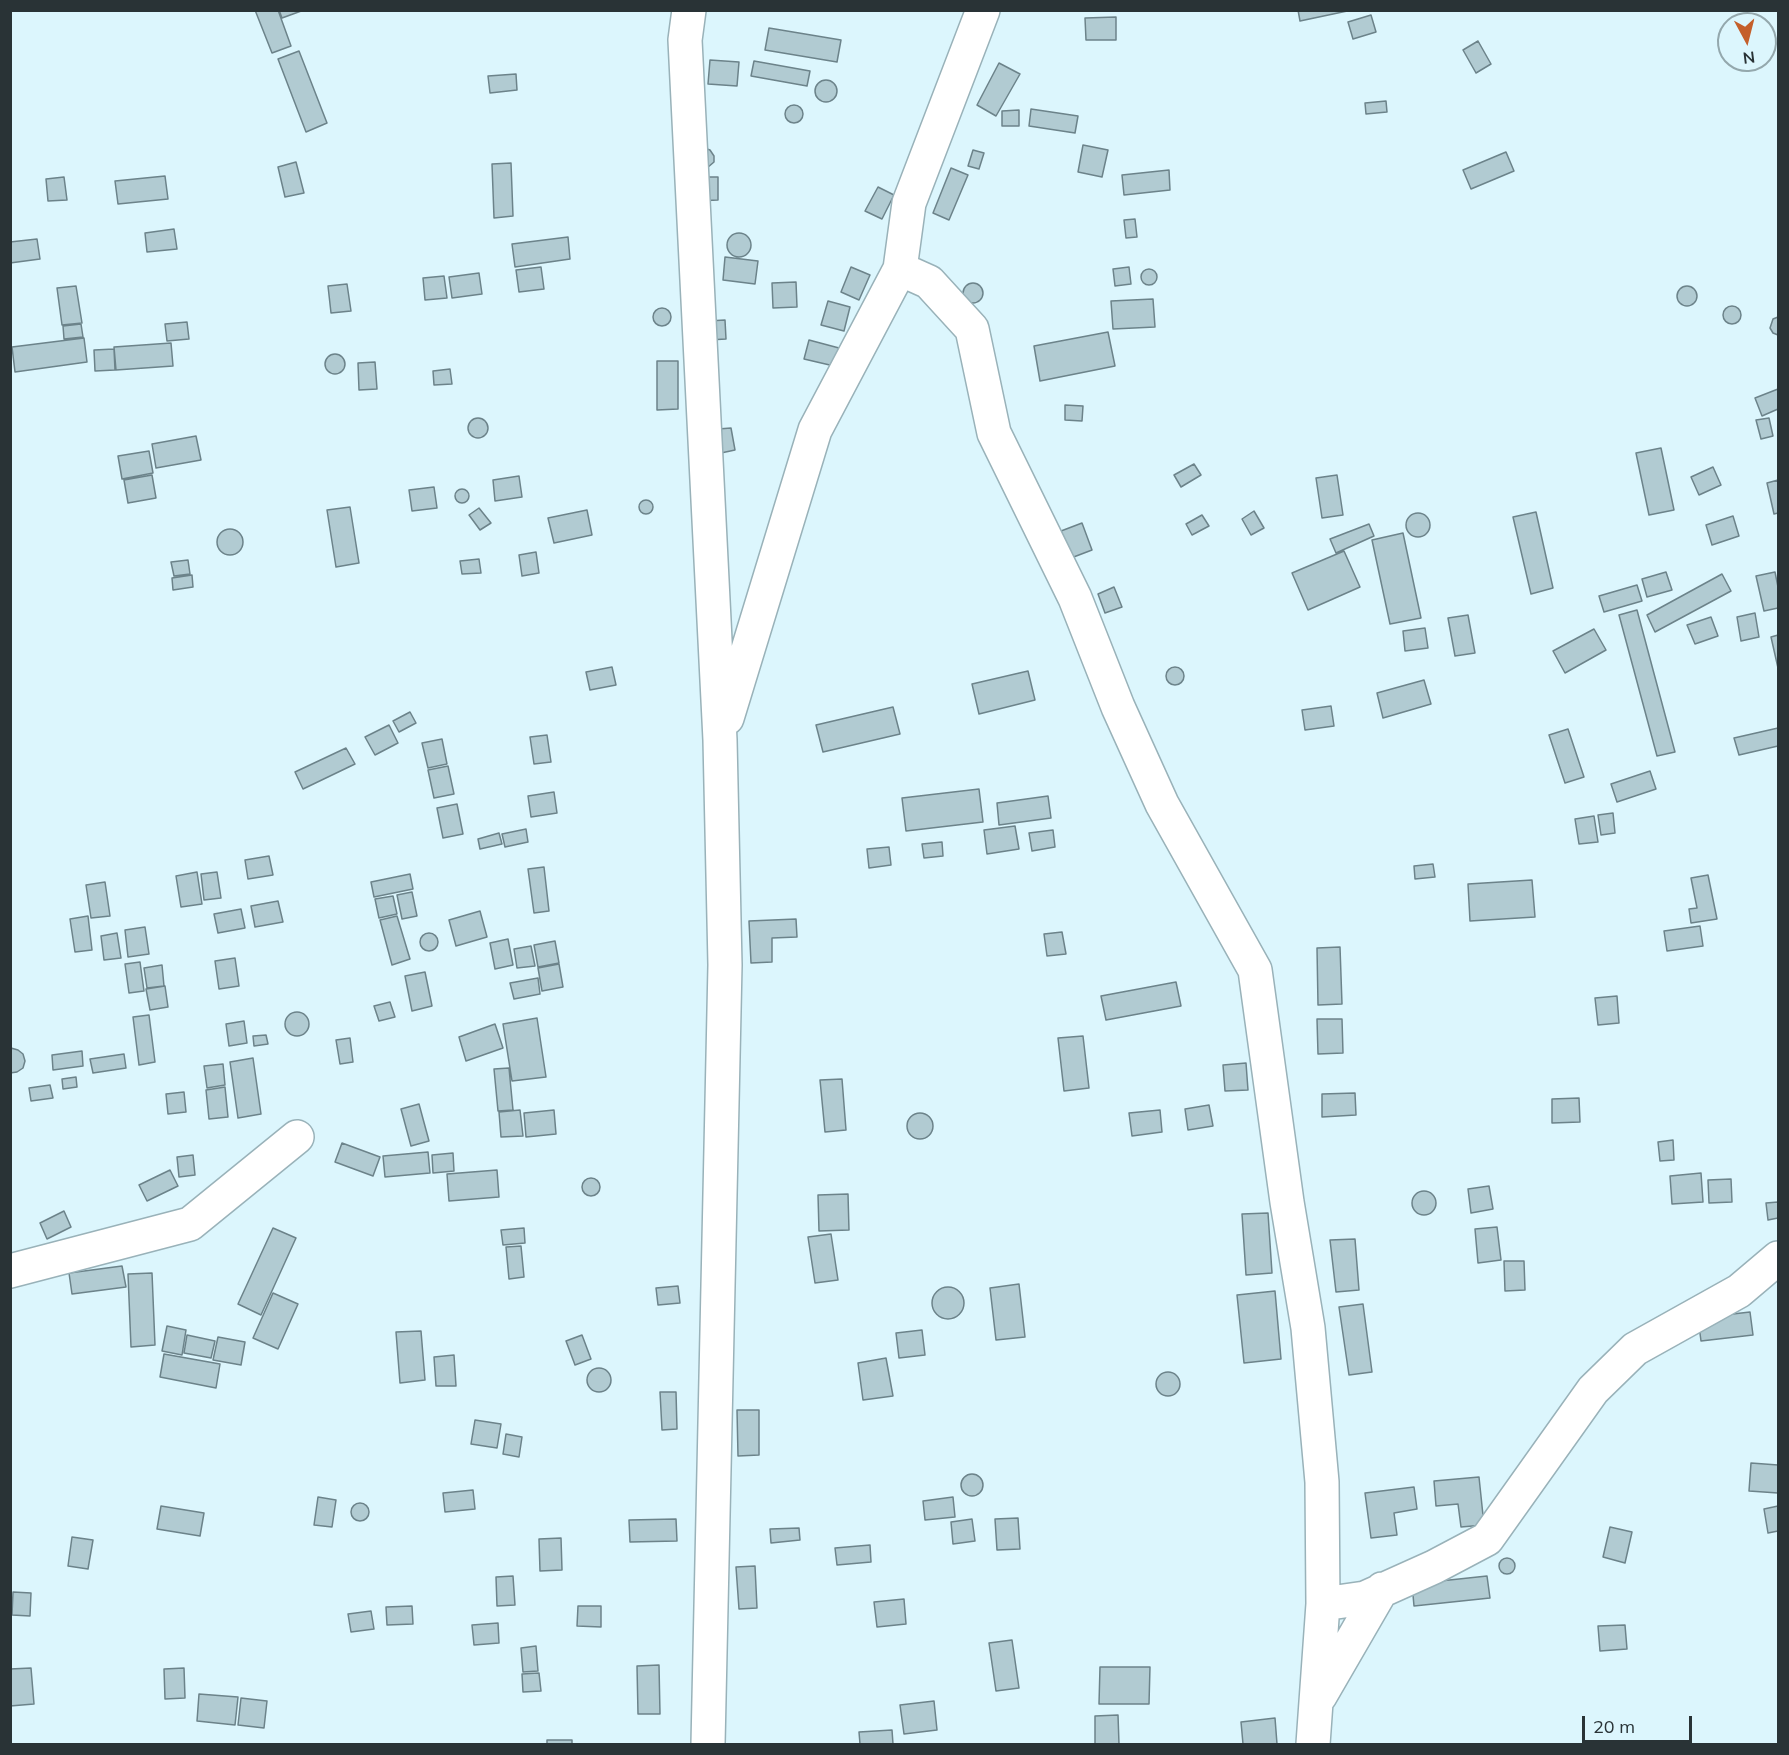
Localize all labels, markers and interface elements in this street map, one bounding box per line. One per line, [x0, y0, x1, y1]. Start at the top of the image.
north arrow [1717, 12, 1777, 72]
text: N [1742, 47, 1756, 69]
scale bar [1585, 1704, 1694, 1742]
text: 20 m [1593, 1715, 1635, 1738]

